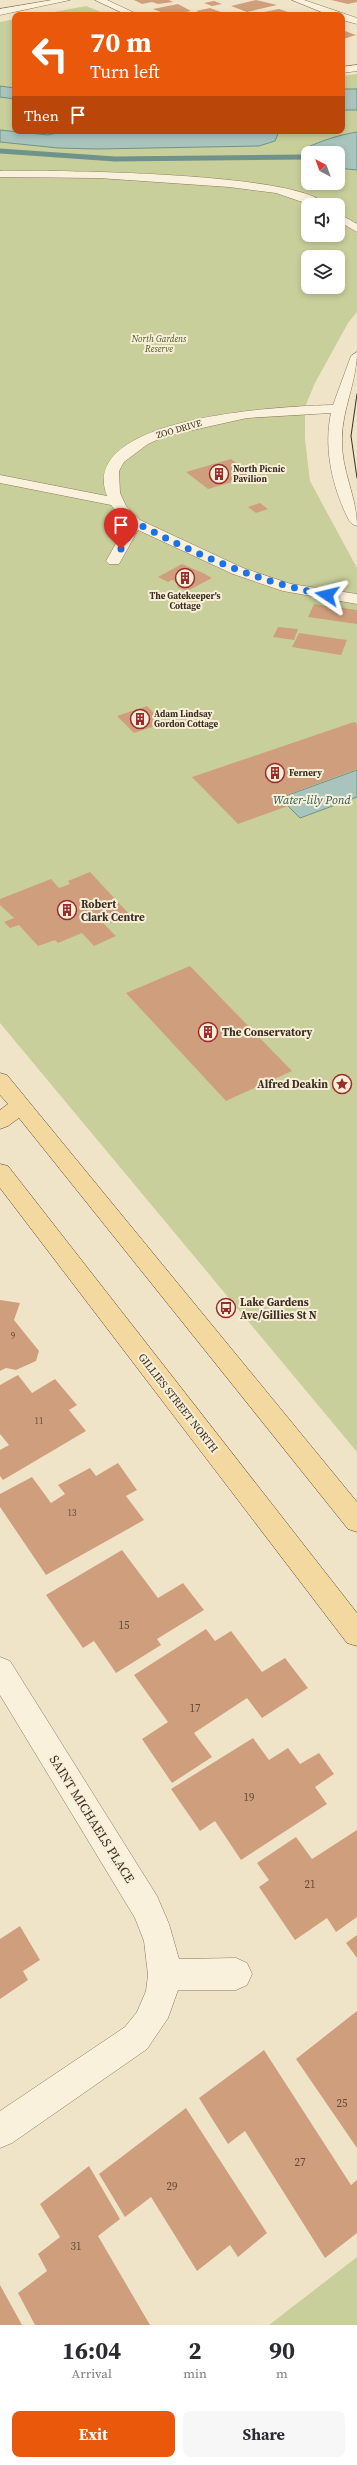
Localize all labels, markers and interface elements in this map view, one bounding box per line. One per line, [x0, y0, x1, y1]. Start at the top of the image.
text: 70 m [90, 23, 152, 61]
icon: left [24, 28, 76, 80]
text: Turn left [90, 59, 160, 84]
icon: arrive [67, 104, 89, 126]
text: Then [24, 105, 59, 126]
north arrow [301, 146, 345, 190]
map controls [301, 146, 345, 294]
button: sound [301, 198, 345, 242]
button: layers [301, 250, 345, 294]
park label: North Gardens Reserve [131, 333, 187, 355]
street label: ZOO DRIVE [155, 417, 204, 441]
building icon: North Picnic Pavilion [208, 463, 230, 485]
place label: North Picnic Pavilion [233, 463, 286, 485]
pin [104, 508, 138, 549]
icon: arrive [110, 514, 132, 536]
building icon: The Gatekeeper's Cottage [174, 567, 196, 589]
position arrow [306, 574, 348, 616]
place label: The Gatekeeper's Cottage [149, 590, 221, 612]
building icon: Adam Lindsay Gordon Cottage [129, 708, 151, 730]
place label: Adam Lindsay Gordon Cottage [154, 708, 219, 730]
building icon: Fernery [264, 762, 286, 784]
place label: Fernery [289, 767, 322, 779]
water label: Water-lily Pond [273, 792, 352, 808]
place label: Robert Clark Centre [81, 897, 145, 925]
building icon: Robert Clark Centre [56, 899, 78, 921]
building icon: The Conservatory [197, 1021, 219, 1043]
place label: The Conservatory [222, 1025, 312, 1040]
place icon: Alfred Deakin [331, 1073, 353, 1095]
place label: Alfred Deakin [257, 1077, 328, 1092]
place label: Lake Gardens Ave/Gillies St N [240, 1295, 317, 1323]
bus stop icon: Lake Gardens Ave/Gillies St N [215, 1297, 237, 1319]
house number: 9 [11, 1330, 16, 1342]
street label: GILLIES STREET NORTH [134, 1350, 222, 1456]
house number: 11 [34, 1415, 44, 1427]
house number: 13 [67, 1507, 77, 1519]
house number: 15 [119, 1618, 130, 1633]
house number: 17 [190, 1701, 201, 1716]
street label: SAINT MICHAELS PLACE [46, 1752, 138, 1886]
house number: 19 [244, 1790, 255, 1805]
house number: 21 [305, 1877, 316, 1892]
house number: 25 [337, 2096, 348, 2111]
house number: 27 [295, 2155, 306, 2170]
house number: 29 [167, 2179, 178, 2194]
house number: 31 [71, 2239, 82, 2254]
text: 16:04 [62, 2334, 121, 2367]
text: 2 [189, 2334, 202, 2367]
text: 90 [269, 2334, 295, 2367]
text: Arrival [72, 2365, 112, 2382]
text: min [183, 2365, 207, 2382]
text: m [276, 2365, 288, 2382]
button: Exit [12, 2411, 175, 2457]
button: Share [183, 2411, 345, 2457]

